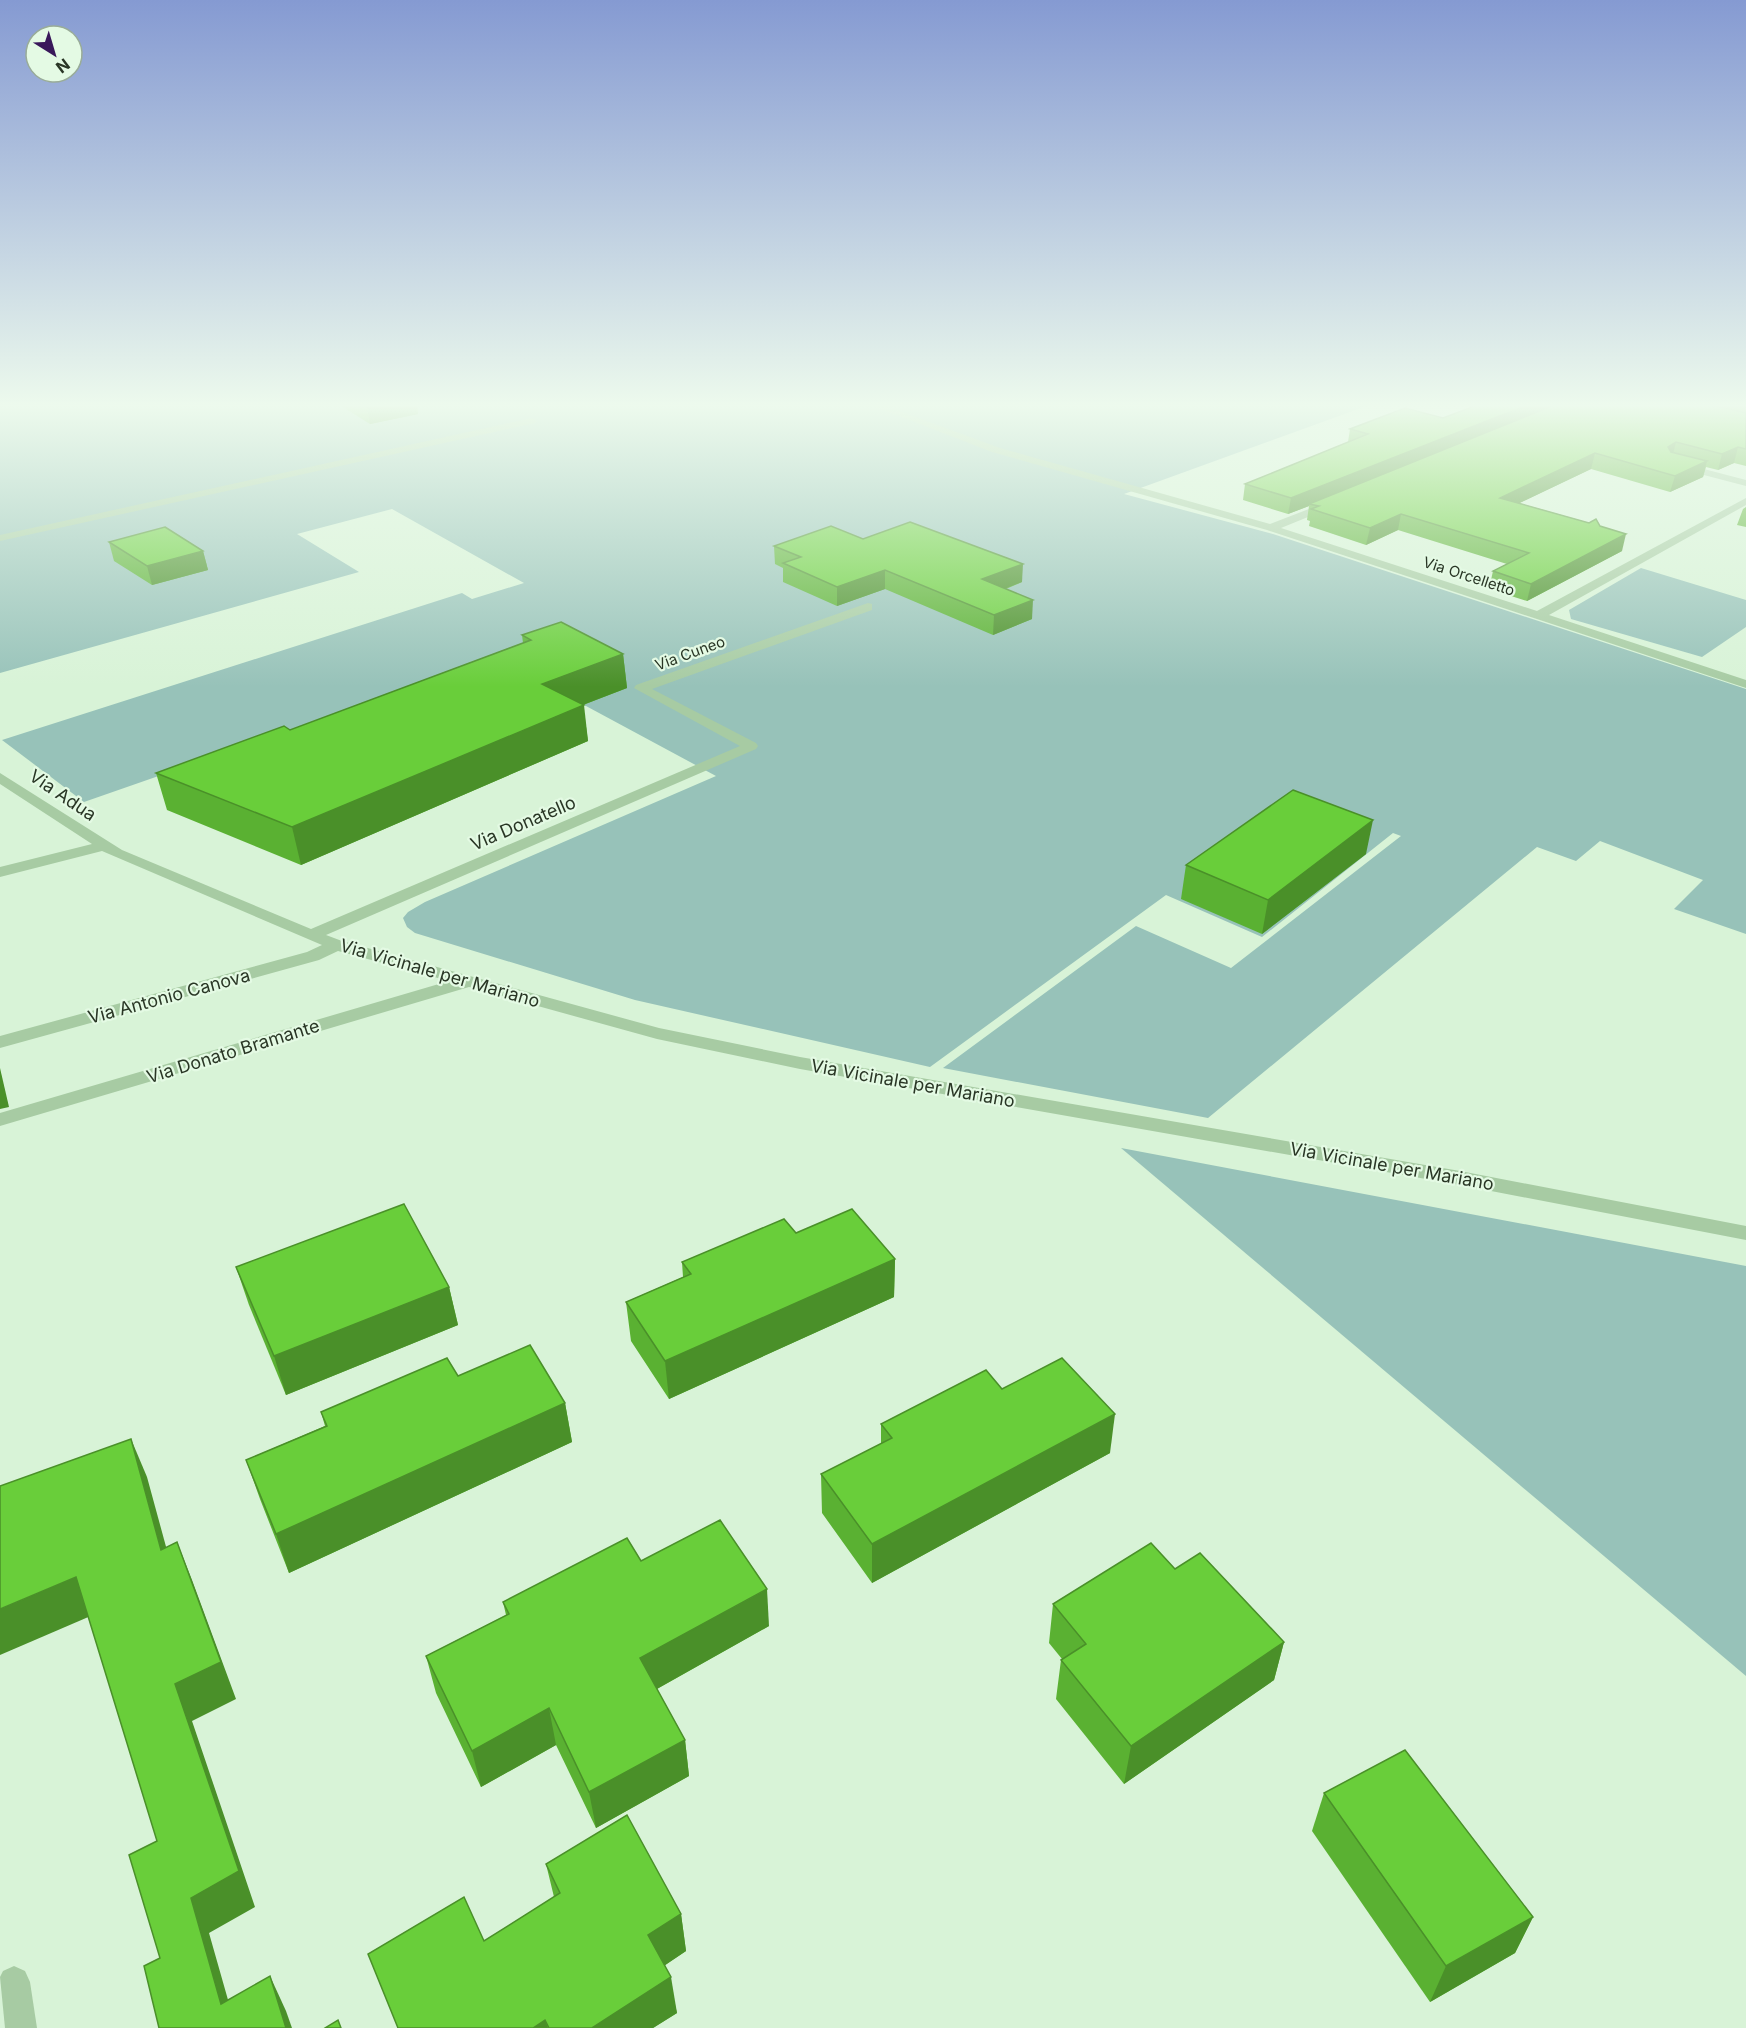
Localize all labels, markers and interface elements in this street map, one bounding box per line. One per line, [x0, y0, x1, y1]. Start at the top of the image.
north arrow [24, 24, 84, 84]
text: N [52, 54, 74, 78]
street label: Via Orcelletto [1421, 552, 1517, 600]
street label: Via Cuneo [652, 632, 728, 674]
street label: Via Adua [26, 765, 100, 825]
street label: Via Donatello [467, 791, 579, 855]
street label: Via Vicinale per Mariano [338, 934, 542, 1012]
street label: Via Antonio Canova [86, 964, 252, 1028]
street label: Via Donato Bramante [144, 1015, 322, 1087]
street label: Via Vicinale per Mariano [809, 1055, 1017, 1111]
street label: Via Vicinale per Mariano [1288, 1138, 1496, 1194]

